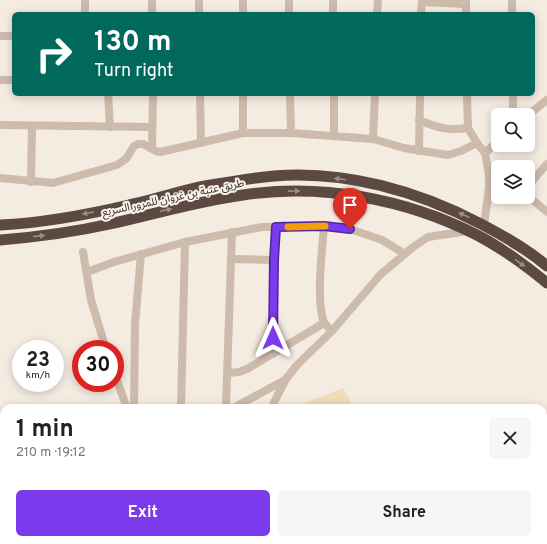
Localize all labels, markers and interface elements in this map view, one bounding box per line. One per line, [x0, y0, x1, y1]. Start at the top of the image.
text: 130 m [94, 25, 172, 61]
icon: right [28, 28, 80, 80]
text: Turn right [94, 60, 174, 83]
map controls [491, 108, 535, 204]
button: search [491, 108, 535, 152]
button: layers [491, 160, 535, 204]
one-way arrow [334, 175, 346, 182]
street label: طريق عتبة بن غزوان للمرور السريع [101, 176, 246, 220]
one-way arrow [288, 188, 301, 194]
pin [333, 188, 367, 229]
icon: arrive [339, 194, 361, 216]
one-way arrow [160, 207, 172, 213]
one-way arrow [82, 210, 95, 216]
one-way arrow [459, 212, 470, 218]
one-way arrow [33, 233, 45, 239]
one-way arrow [515, 258, 526, 267]
position arrow [252, 317, 294, 359]
speed limit sign: 30 [72, 340, 124, 392]
text: 23 [26, 348, 50, 374]
text: km/h [26, 369, 50, 382]
text: 1 min [16, 415, 74, 445]
button: close [489, 417, 531, 459]
text: 210 m · 19:12 [16, 445, 86, 461]
button: Exit [16, 490, 270, 536]
button: Share [278, 490, 531, 536]

